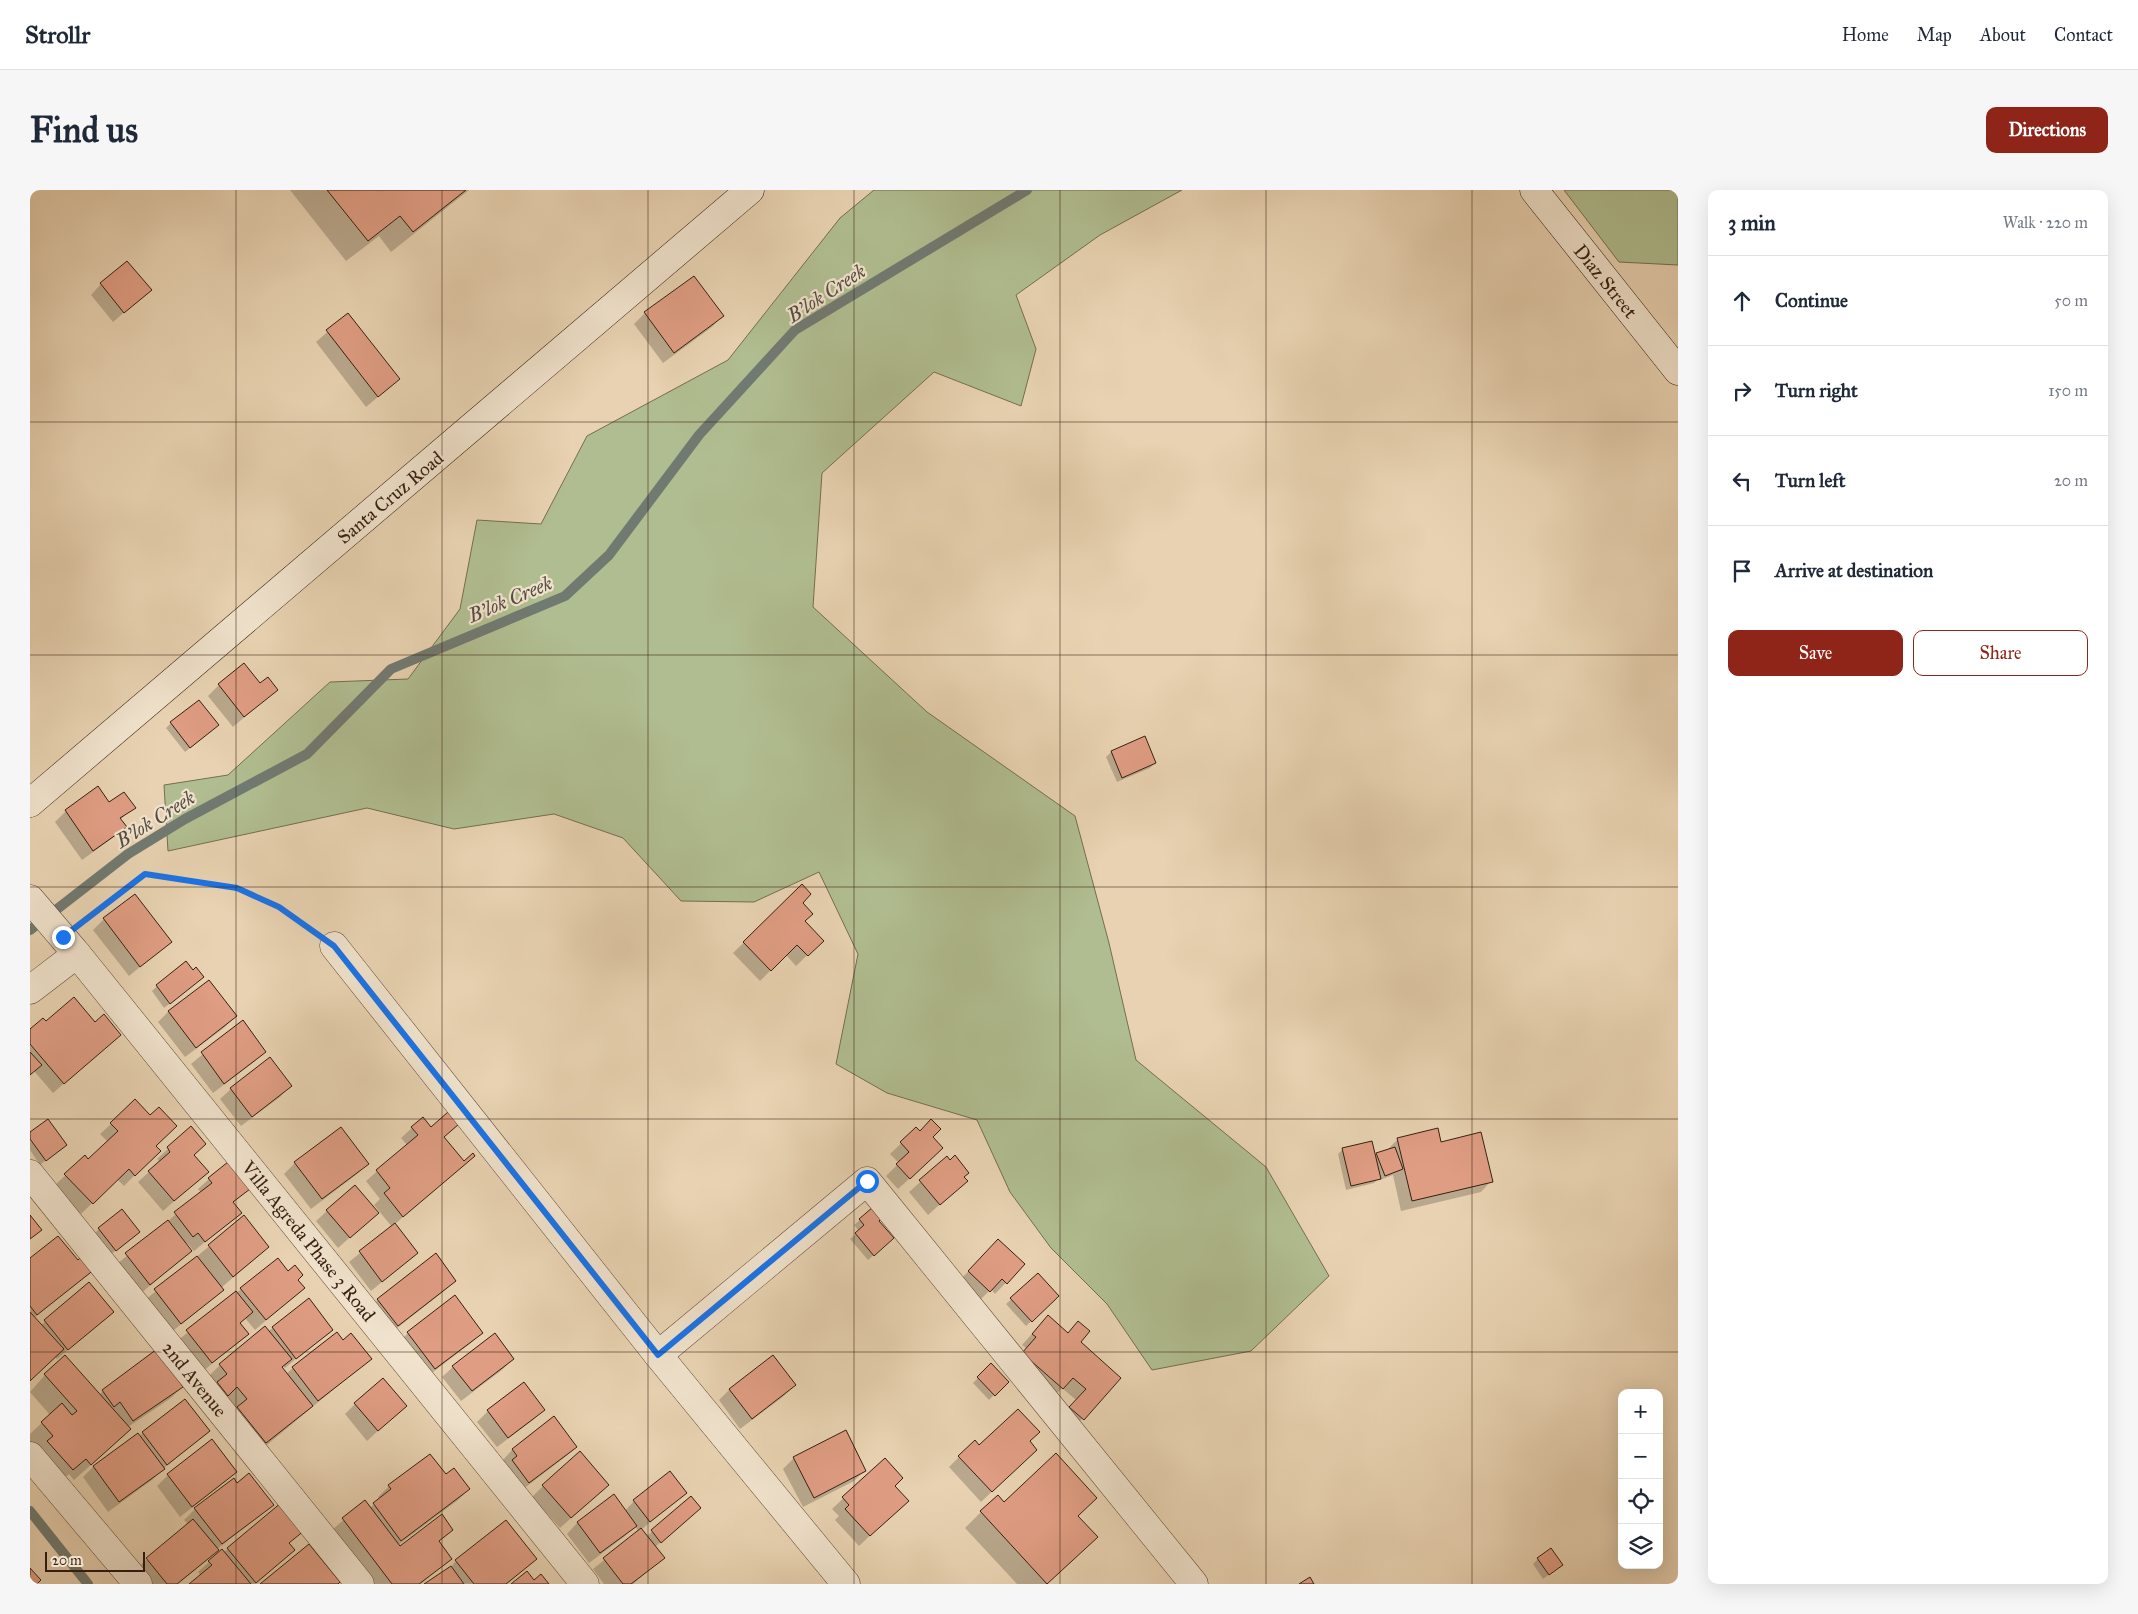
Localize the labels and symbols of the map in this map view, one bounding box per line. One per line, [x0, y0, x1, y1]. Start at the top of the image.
street label: Diaz Street [1569, 240, 1643, 323]
water label: B'lok Creek [781, 259, 870, 328]
street label: Santa Cruz Road [333, 446, 448, 549]
water label: B'lok Creek [463, 570, 556, 628]
water label: B'lok Creek [110, 785, 199, 853]
route end [52, 926, 75, 949]
street label: Villa Agreda Phase 3 Road [235, 1156, 381, 1327]
route start [856, 1170, 879, 1193]
street label: 2nd Avenue [157, 1337, 232, 1422]
scale bar [45, 1549, 145, 1572]

